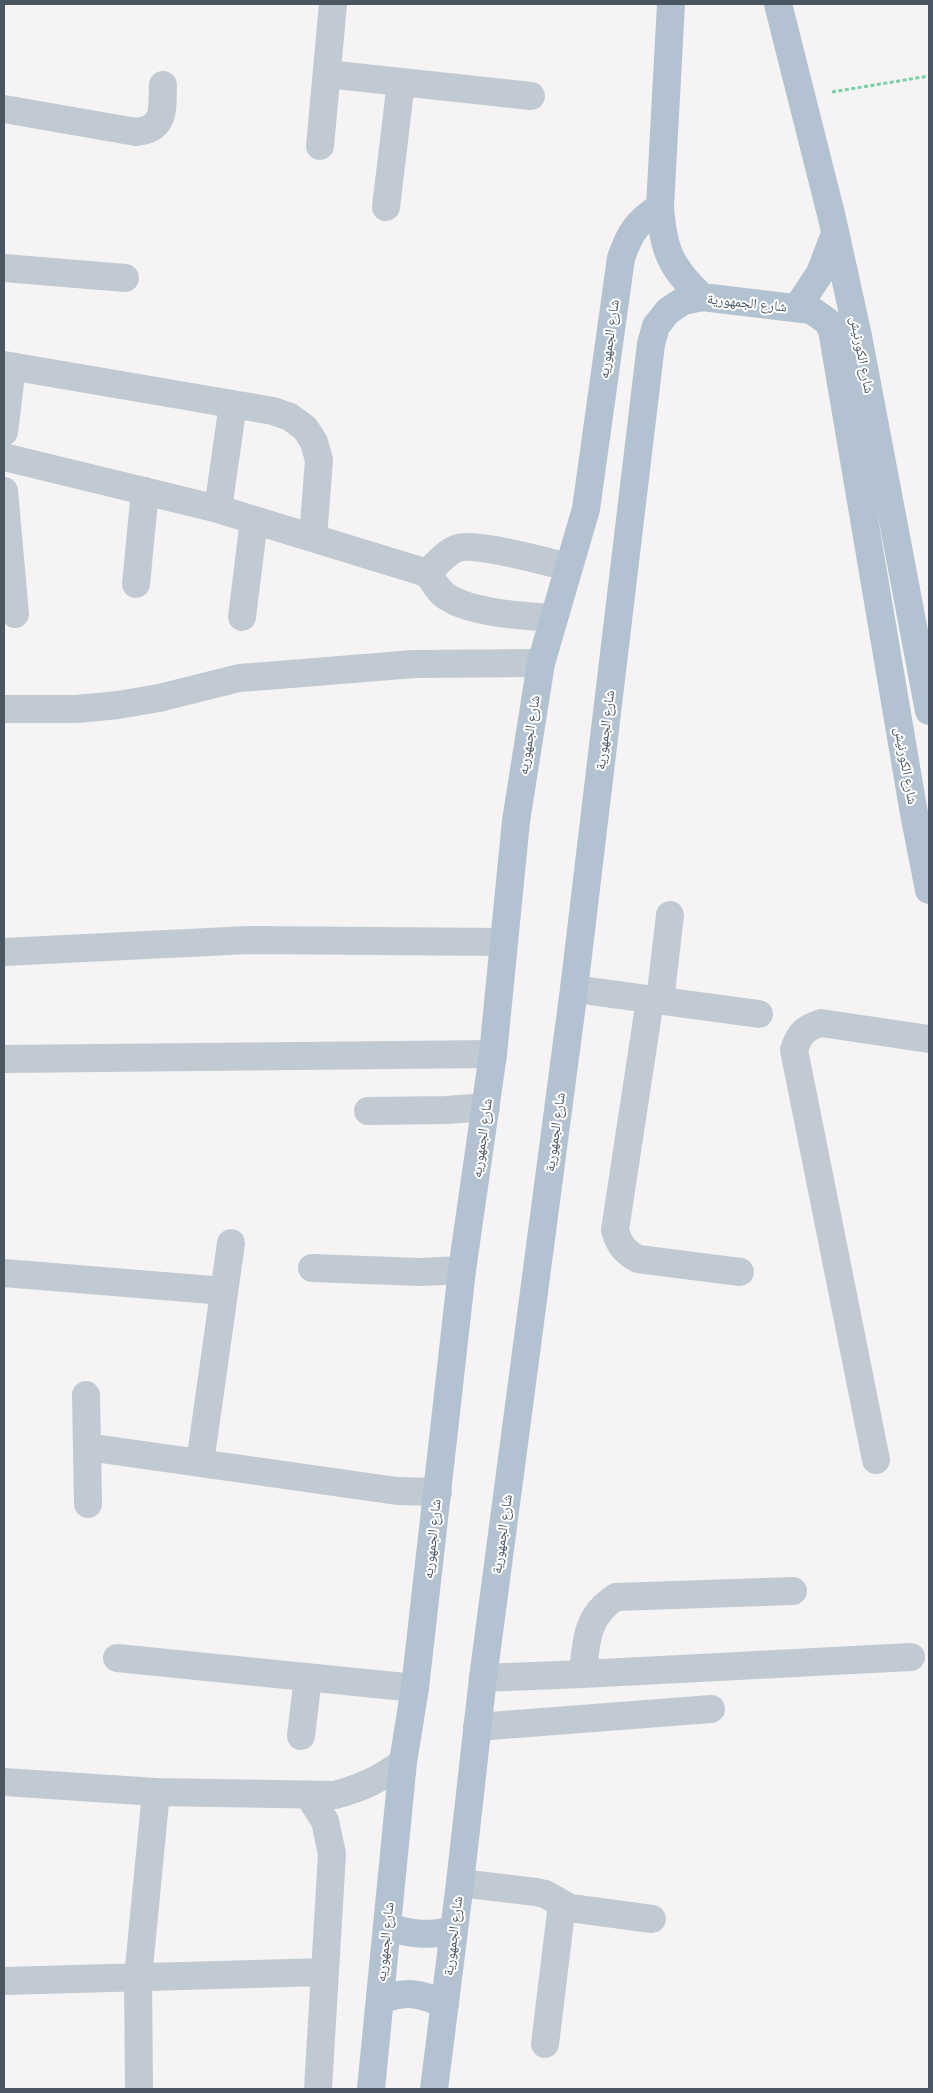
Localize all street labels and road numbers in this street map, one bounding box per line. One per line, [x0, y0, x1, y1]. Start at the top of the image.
street label: شارع الجمهورية [706, 290, 788, 316]
street label: شارع الجمهوريه [595, 298, 623, 380]
street label: شارع الكورنيش [846, 315, 878, 395]
street label: شارع الجمهورية [592, 689, 618, 771]
street label: شارع الجمهوريه [514, 694, 544, 776]
street label: شارع الكورنيش [891, 726, 921, 806]
street label: شارع الجمهورية [541, 1091, 569, 1173]
street label: شارع الجمهوريه [468, 1097, 496, 1179]
street label: شارع الجمهورية [488, 1493, 516, 1575]
street label: شارع الجمهوريه [419, 1498, 445, 1580]
street label: شارع الجمهورية [440, 1895, 466, 1977]
street label: شارع الجمهوريه [372, 1901, 398, 1983]

